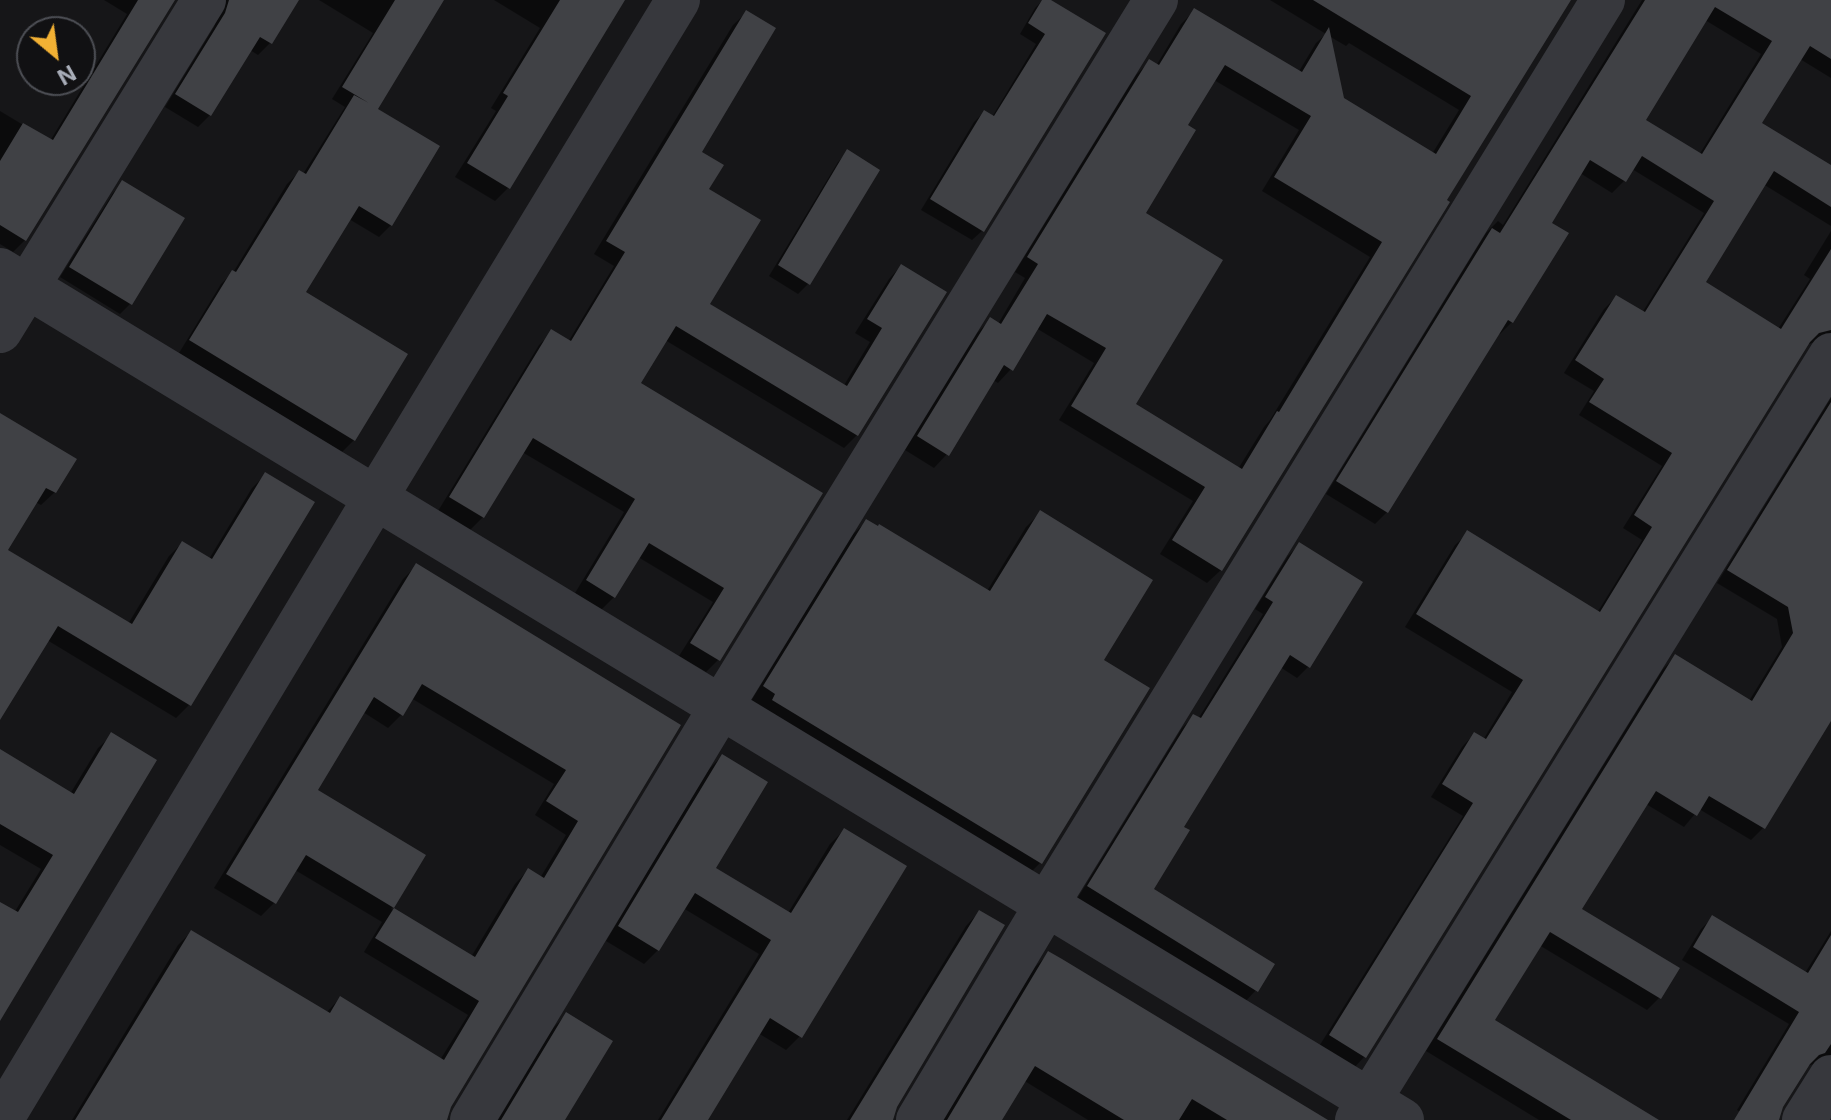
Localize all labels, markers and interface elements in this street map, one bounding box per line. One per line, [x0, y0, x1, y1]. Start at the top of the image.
north arrow [16, 16, 96, 96]
text: N [53, 60, 80, 91]

